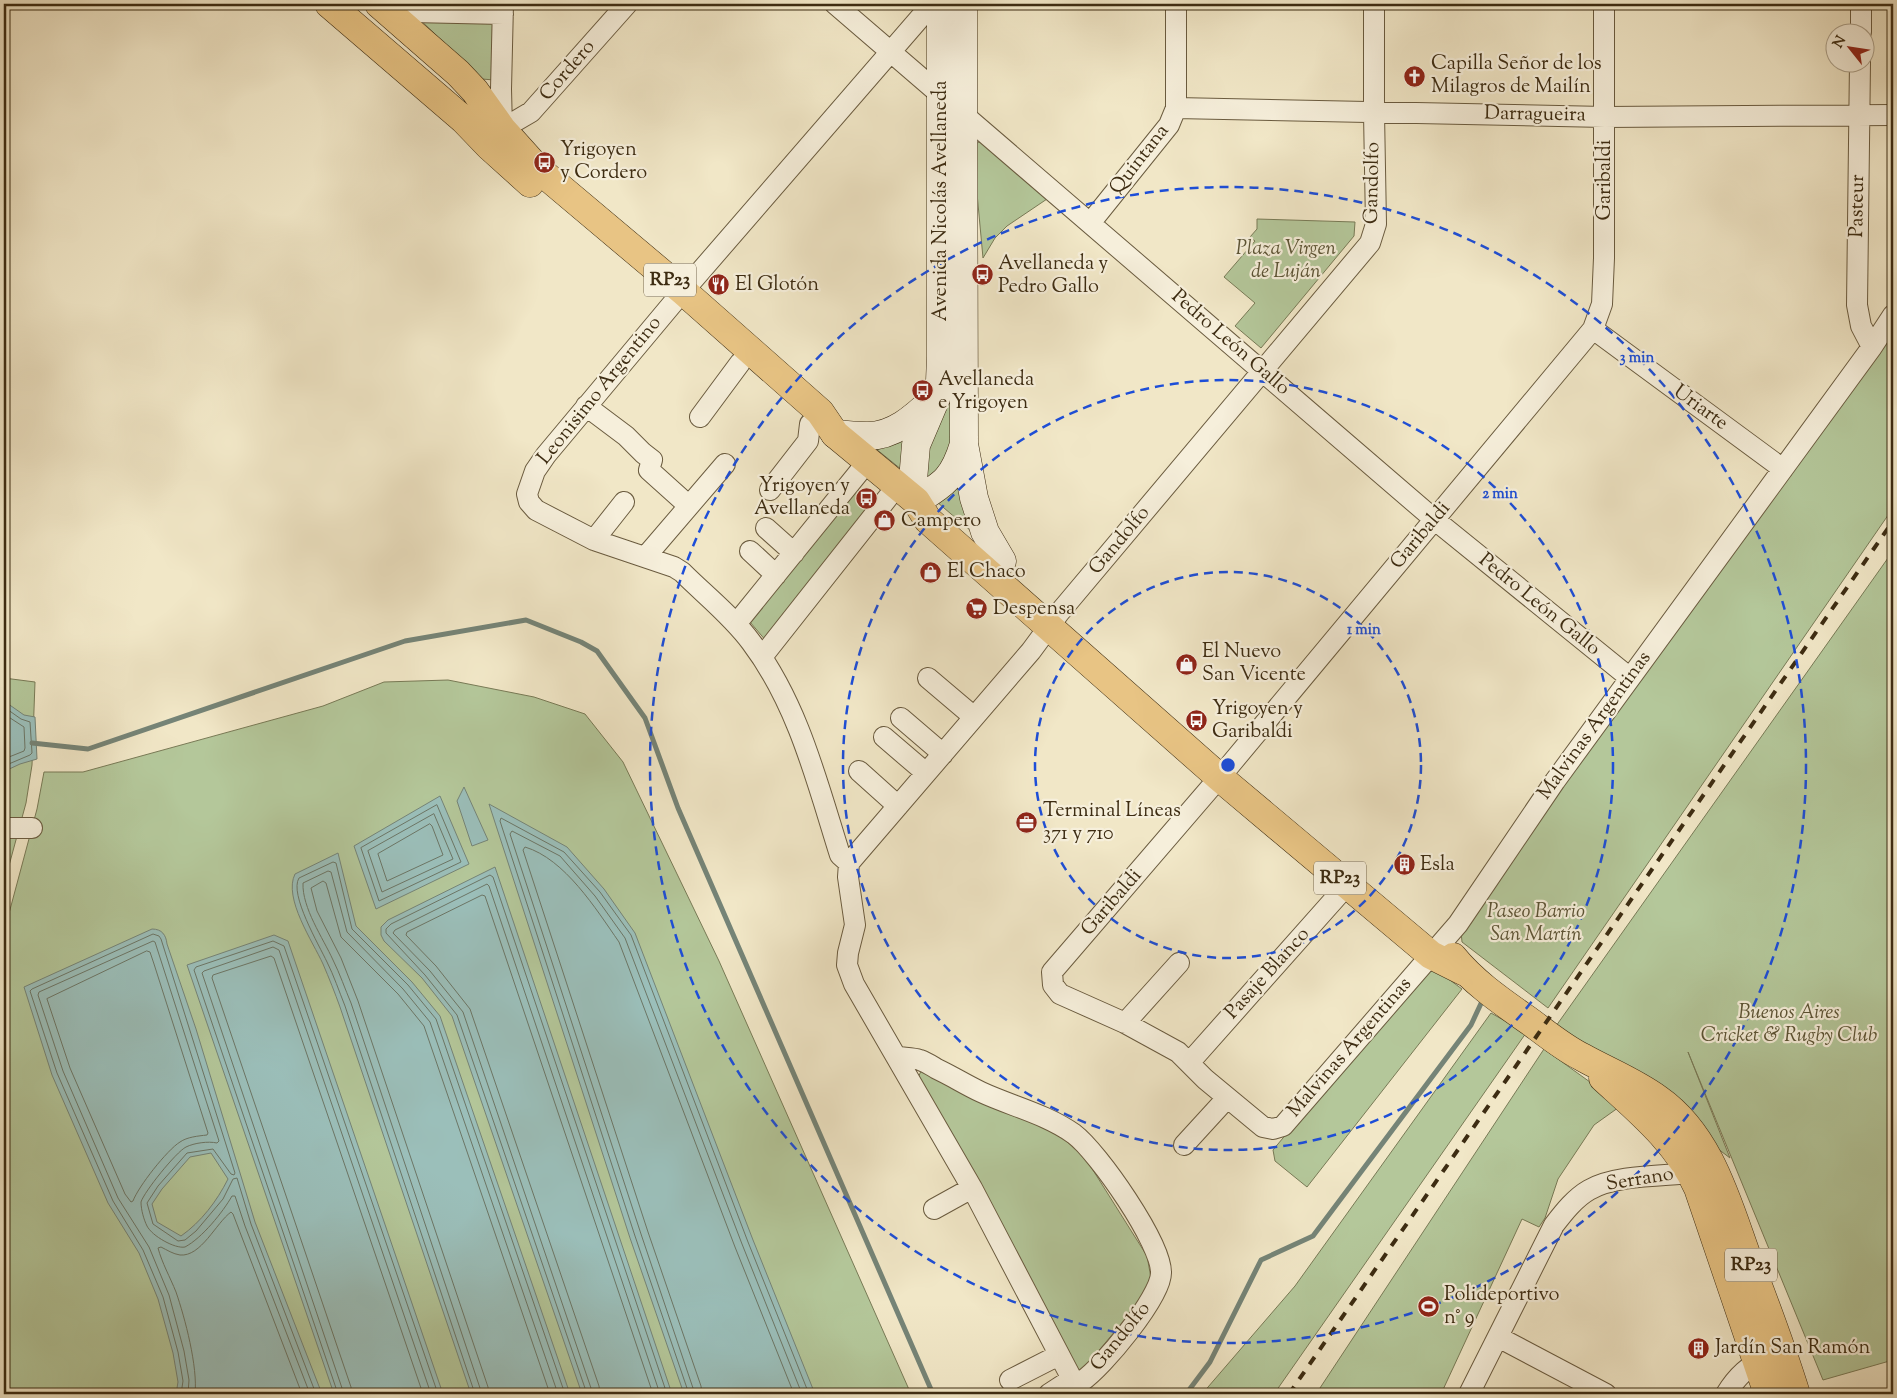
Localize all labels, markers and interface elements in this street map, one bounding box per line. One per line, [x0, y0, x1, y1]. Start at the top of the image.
north arrow [1824, 22, 1874, 72]
text: N [1829, 33, 1852, 52]
street label: Cordero [533, 34, 603, 108]
place label: Capilla Señor de los Milagros de Mailín [1431, 50, 1602, 102]
church icon: Capilla Señor de los Milagros de Mailín [1403, 64, 1427, 88]
street label: Avenida Nicolás Avellaneda [927, 81, 956, 321]
street label: Darragueira [1484, 100, 1586, 130]
street label: Quintana [1103, 118, 1177, 202]
place label: Yrigoyen y Cordero [560, 136, 647, 188]
street label: Garibaldi [1591, 139, 1620, 220]
street label: Gandolfo [1358, 142, 1388, 224]
bus stop icon: Yrigoyen y Cordero [532, 150, 556, 174]
street label: Pasteur [1843, 174, 1873, 238]
park label: Plaza Virgen de Luján [1236, 235, 1337, 287]
place label: Avellaneda y Pedro Gallo [998, 250, 1108, 302]
bus stop icon: Avellaneda y Pedro Gallo [970, 263, 994, 287]
road number: RP23 [644, 264, 696, 296]
place label: El Glotón [735, 271, 819, 300]
restaurant icon: El Glotón [707, 273, 731, 297]
street label: Pedro León Gallo [1164, 283, 1296, 403]
street label: Leonisimo Argentino [531, 310, 669, 472]
text: 3 min [1620, 348, 1655, 369]
place label: Avellaneda e Yrigoyen [938, 366, 1034, 418]
street label: Uriarte [1666, 378, 1734, 438]
bus stop icon: Avellaneda e Yrigoyen [910, 379, 934, 403]
place label: Yrigoyen y Avellaneda [754, 472, 850, 524]
text: 2 min [1482, 484, 1518, 505]
bus stop icon: Yrigoyen y Avellaneda [854, 486, 878, 510]
street label: Garibaldi [1384, 495, 1458, 576]
street label: Gandolfo [1082, 500, 1158, 582]
place label: Campero [901, 507, 981, 536]
shop icon: Campero [873, 509, 897, 533]
street label: Pedro León Gallo [1472, 547, 1606, 663]
place label: El Chaco [947, 558, 1026, 587]
shop icon: El Chaco [919, 560, 943, 584]
place label: Despensa [993, 595, 1075, 624]
supermarket icon: Despensa [965, 597, 989, 621]
text: 1 min [1347, 620, 1381, 641]
place label: El Nuevo San Vicente [1202, 638, 1306, 690]
street label: Malvinas Argentinas [1531, 646, 1659, 806]
shop icon: El Nuevo San Vicente [1174, 652, 1198, 676]
place label: Yrigoyen y Garibaldi [1212, 695, 1303, 747]
bus stop icon: Yrigoyen y Garibaldi [1184, 709, 1208, 733]
centre of rings [1219, 756, 1237, 774]
place label: Terminal Líneas 371 y 710 [1043, 797, 1181, 849]
office icon: Terminal Líneas 371 y 710 [1015, 811, 1039, 835]
place label: Esla [1420, 851, 1455, 880]
building icon: Esla [1392, 853, 1416, 877]
road number: RP23 [1314, 861, 1366, 894]
street label: Garibaldi [1075, 863, 1150, 943]
park label: Paseo Barrio San Martín [1487, 898, 1585, 950]
street label: Pasaje Blanco [1219, 921, 1317, 1026]
street label: Malvinas Argentinas [1281, 971, 1419, 1125]
park label: Buenos Aires Cricket & Rugby Club [1701, 999, 1877, 1051]
street label: Serrano [1604, 1160, 1676, 1200]
road number: RP23 [1725, 1248, 1777, 1282]
place label: Polideportivo n° 9 [1444, 1281, 1559, 1333]
sports icon: Polideportivo n° 9 [1416, 1295, 1440, 1319]
street label: Gandolfo [1084, 1296, 1158, 1378]
place label: Jardín San Ramón [1714, 1334, 1870, 1363]
building icon: Jardín San Ramón [1687, 1336, 1711, 1360]

